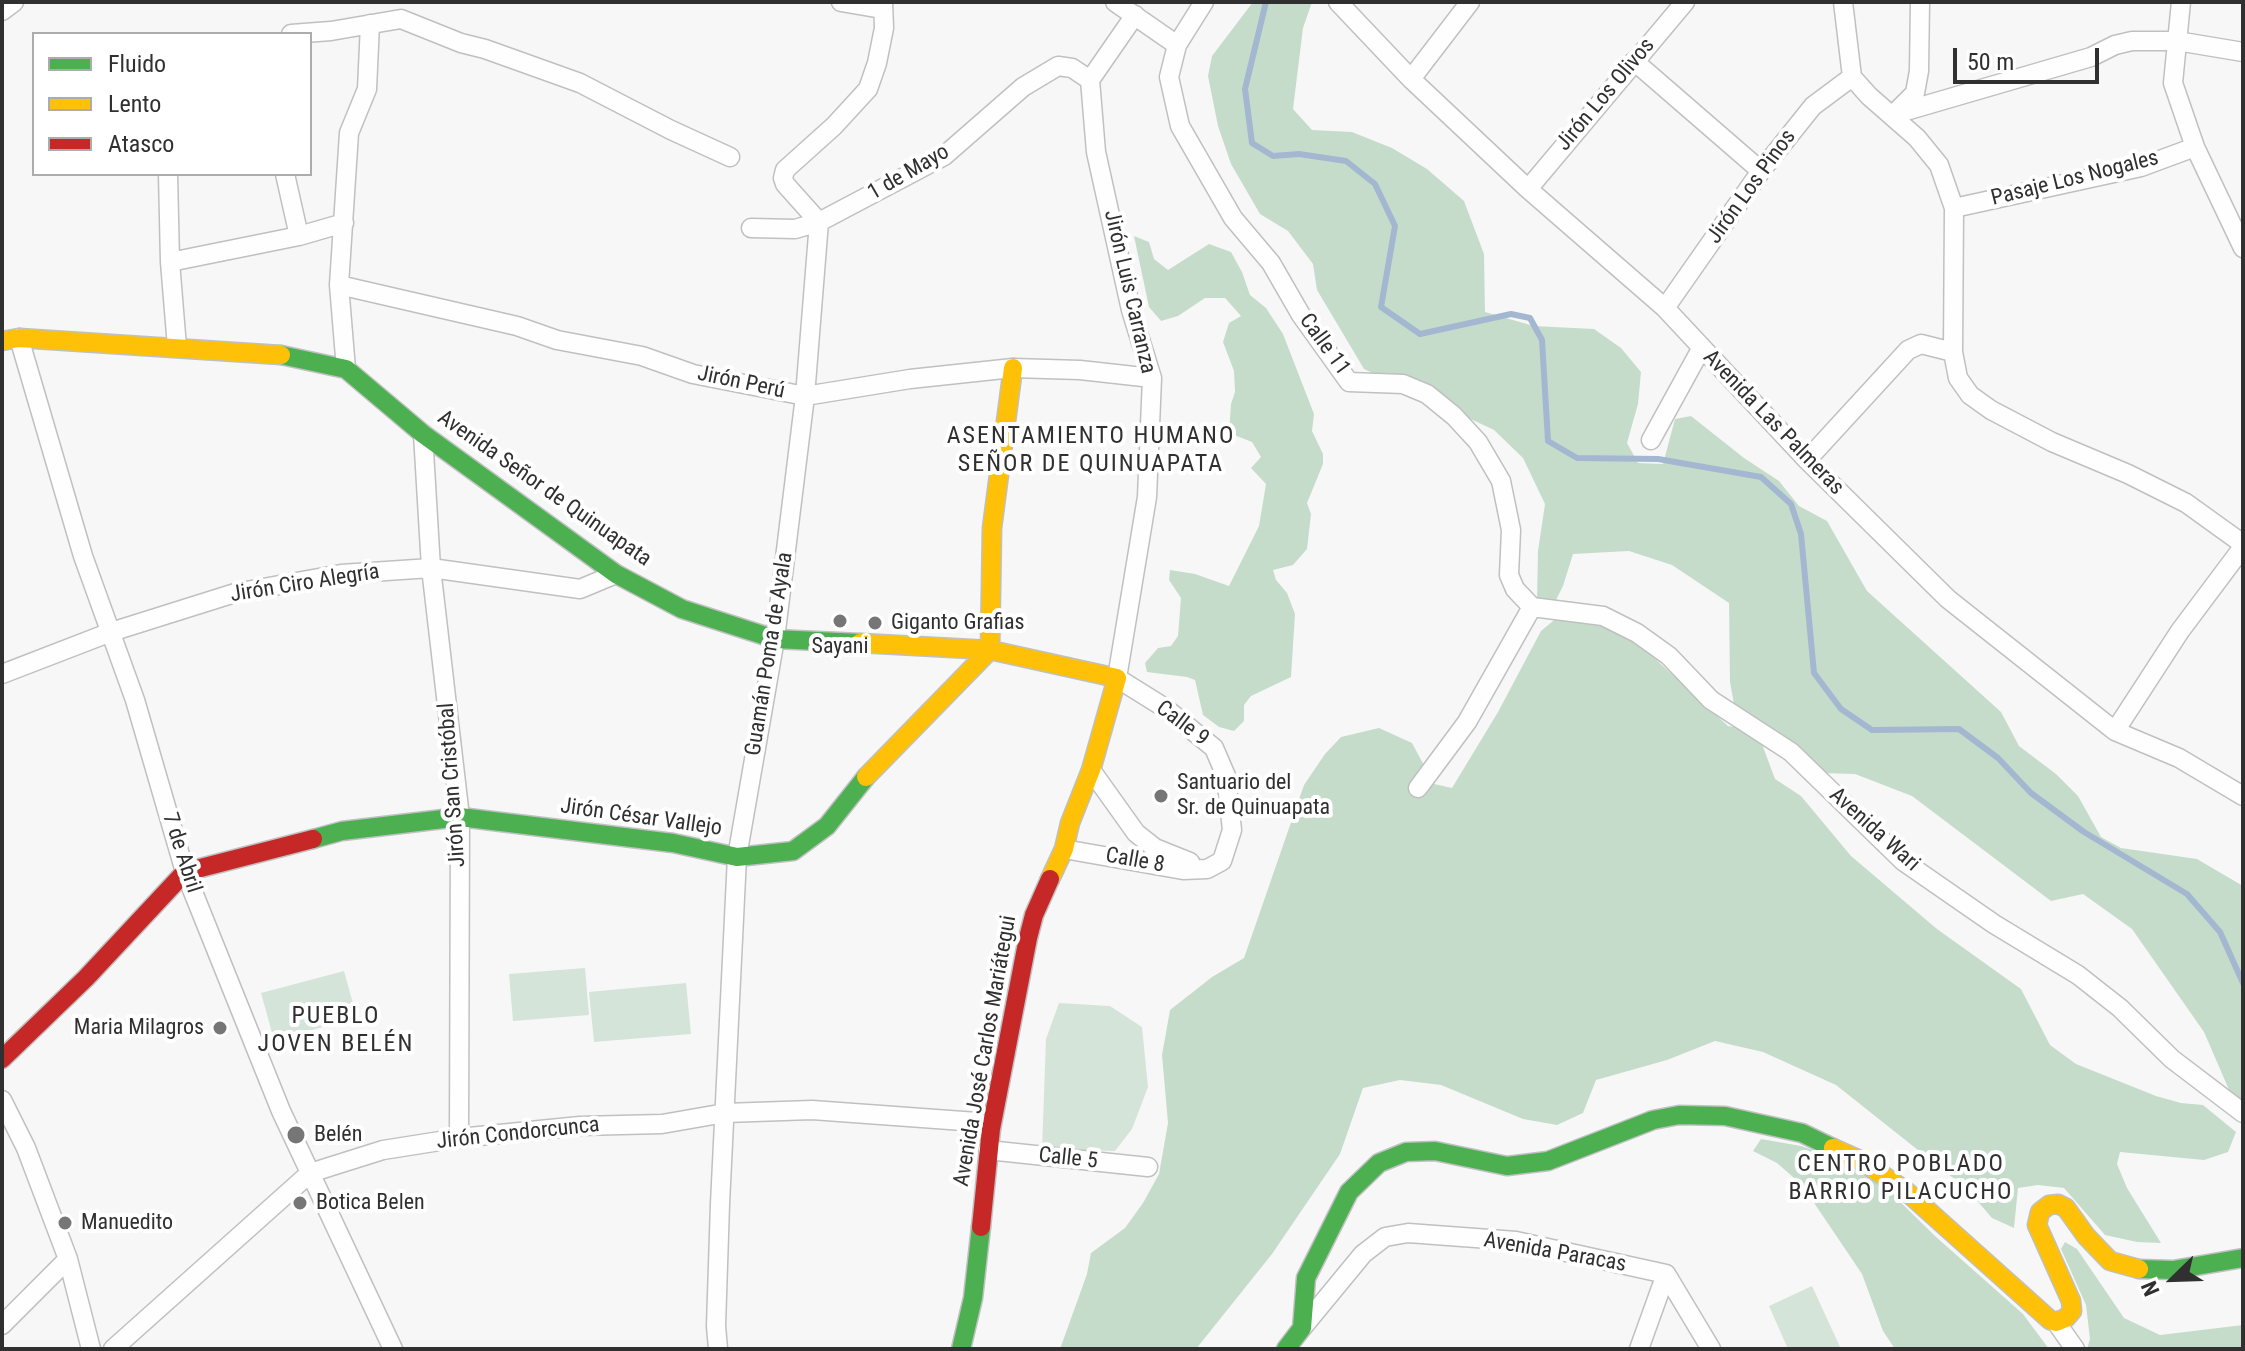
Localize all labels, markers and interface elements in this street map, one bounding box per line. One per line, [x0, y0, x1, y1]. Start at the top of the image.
legend [32, 32, 312, 176]
scale bar [1957, 32, 2103, 82]
street label: Jirón Los Olivos [1551, 33, 1661, 157]
text: 50 m [1967, 48, 2014, 76]
text: Fluido [108, 50, 166, 78]
text: Lento [108, 90, 161, 118]
street label: Jirón Los Pinos [1702, 125, 1802, 249]
text: Atasco [108, 130, 174, 158]
street label: 1 de Mayo [864, 139, 954, 207]
street label: Pasaje Los Nogales [1989, 145, 2161, 213]
street label: Jirón Luis Carranza [1097, 208, 1161, 376]
street label: Calle 11 [1293, 309, 1355, 381]
street label: Avenida Las Palmeras [1697, 345, 1849, 501]
street label: Jirón Perú [695, 361, 787, 405]
street label: Avenida Señor de Quinuapata [432, 405, 656, 573]
district label: ASENTAMIENTO HUMANO SEÑOR DE QUINUAPATA [947, 423, 1235, 479]
street label: Guamán Poma de Ayala [741, 550, 799, 758]
street label: Jirón Ciro Alegría [229, 559, 381, 609]
place label: Giganto Grafias [891, 610, 1025, 636]
marker: Sayani [831, 612, 849, 630]
marker: Giganto Grafias [866, 614, 884, 632]
place label: Sayani [811, 634, 869, 660]
street label: Calle 9 [1150, 696, 1214, 752]
street label: Jirón San Cristóbal [434, 702, 472, 868]
place label: Santuario del Sr. de Quinuapata [1177, 770, 1330, 822]
street label: Avenida Wari [1823, 783, 1925, 877]
marker: Santuario del Sr. de Quinuapata [1152, 787, 1170, 805]
street label: Jirón César Vallejo [559, 794, 723, 842]
street label: 7 de Abril [156, 810, 206, 896]
street label: Calle 8 [1103, 843, 1167, 879]
street label: Avenida José Carlos Mariátegui [949, 913, 1023, 1189]
district label: PUEBLO JOVEN BELÉN [258, 1003, 414, 1059]
place label: Maria Milagros [74, 1015, 204, 1041]
marker: Maria Milagros [211, 1019, 229, 1037]
street label: Jirón Condorcunca [435, 1112, 601, 1156]
place label: Belén [314, 1122, 362, 1148]
marker: Belén [285, 1124, 307, 1146]
street label: Calle 5 [1037, 1143, 1099, 1175]
district label: CENTRO POBLADO BARRIO PILACUCHO [1789, 1151, 2013, 1207]
place label: Botica Belen [316, 1190, 425, 1216]
marker: Botica Belen [291, 1194, 309, 1212]
place label: Manuedito [81, 1210, 173, 1236]
marker: Manuedito [56, 1214, 74, 1232]
street label: Avenida Paracas [1482, 1227, 1628, 1279]
north arrow [2133, 1239, 2213, 1319]
text: N [2136, 1277, 2165, 1300]

